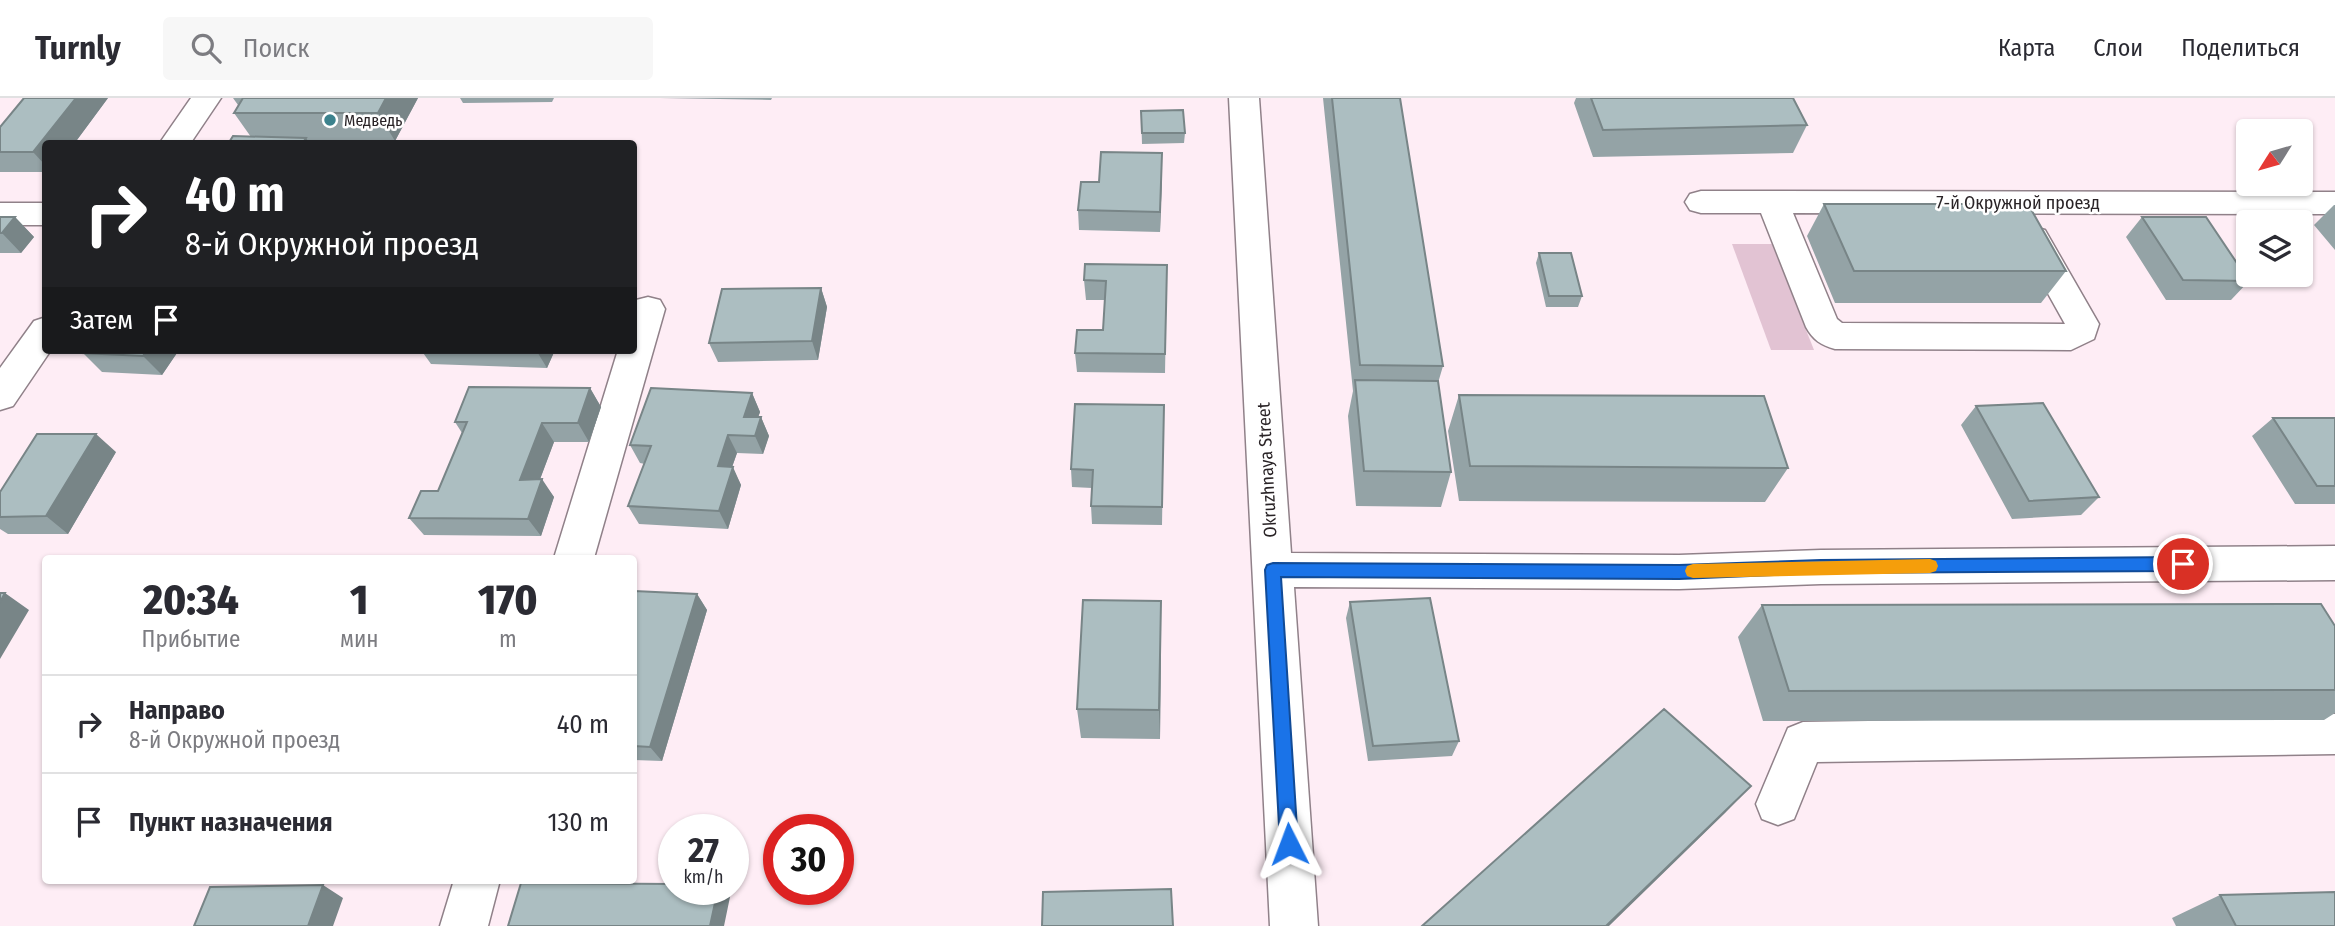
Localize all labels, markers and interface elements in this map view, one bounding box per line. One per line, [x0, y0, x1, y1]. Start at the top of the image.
search box [163, 17, 653, 80]
text: Turnly [35, 28, 121, 68]
icon: search [187, 29, 225, 67]
text: Поиск [243, 33, 309, 64]
text: Карта [1998, 34, 2055, 62]
text: Слои [2093, 34, 2143, 62]
text: Поделиться [2181, 34, 2300, 62]
place label: Медведь [344, 111, 402, 130]
marker: Медведь [322, 112, 338, 128]
north arrow [2236, 119, 2314, 196]
map controls [2236, 119, 2313, 287]
text: 40 m [185, 165, 285, 224]
icon: right [70, 168, 161, 259]
street label: 7-й Окружной проезд [1936, 192, 2100, 214]
button: layers [2236, 210, 2313, 287]
text: 8-й Окружной проезд [185, 225, 479, 263]
icon: arrive [147, 301, 185, 339]
text: Затем [70, 305, 133, 336]
street label: Okruzhnaya Street [1252, 402, 1282, 538]
pin [2153, 534, 2213, 594]
icon: arrive [2164, 545, 2202, 583]
text: 20:34 [143, 575, 239, 625]
text: 1 [350, 575, 368, 625]
text: 170 [478, 575, 537, 625]
text: Прибытие [142, 625, 240, 653]
text: мин [340, 625, 379, 653]
text: m [499, 625, 517, 653]
text: Направо [129, 695, 225, 726]
icon: right [70, 705, 108, 743]
text: 40 m [557, 709, 609, 740]
text: 8-й Окружной проезд [129, 726, 340, 754]
icon: arrive [70, 803, 108, 841]
text: Пункт назначения [129, 807, 333, 838]
text: 130 m [547, 807, 609, 838]
position arrow [1252, 807, 1326, 881]
speed limit sign: 30 [763, 814, 854, 905]
text: 27 [688, 829, 719, 871]
text: km/h [683, 866, 724, 888]

